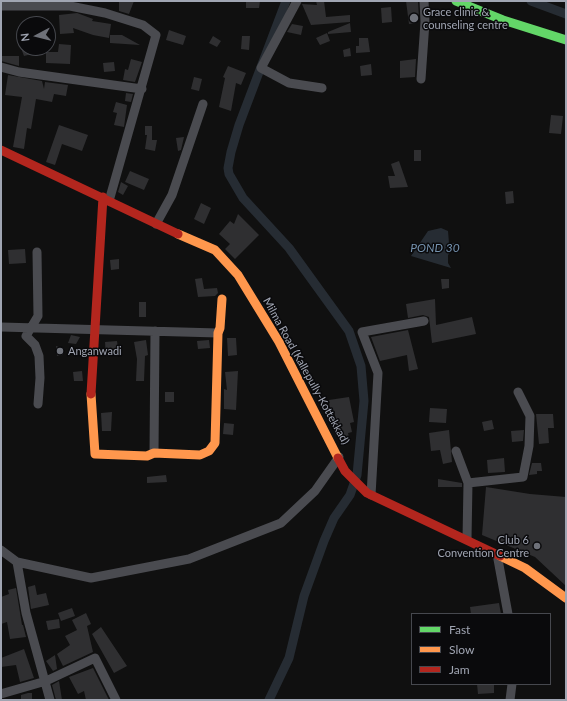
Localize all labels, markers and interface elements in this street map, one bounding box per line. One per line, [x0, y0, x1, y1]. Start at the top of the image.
place label: Grace clinic & counseling centre [423, 5, 508, 31]
marker: Grace clinic & counseling centre [408, 12, 420, 24]
north arrow [16, 16, 56, 56]
text: N [18, 32, 32, 42]
water label: POND 30 [410, 241, 460, 255]
street label: Milma Road (Kallepully-Kottekkad) [260, 295, 352, 447]
place label: Anganwadi [68, 344, 122, 358]
marker: Anganwadi [55, 346, 65, 356]
place label: Club 6 Convention Centre [438, 533, 529, 559]
marker: Club 6 Convention Centre [532, 541, 542, 551]
legend [411, 613, 551, 685]
text: Fast [449, 622, 470, 637]
text: Slow [449, 642, 474, 657]
text: Jam [449, 662, 470, 677]

